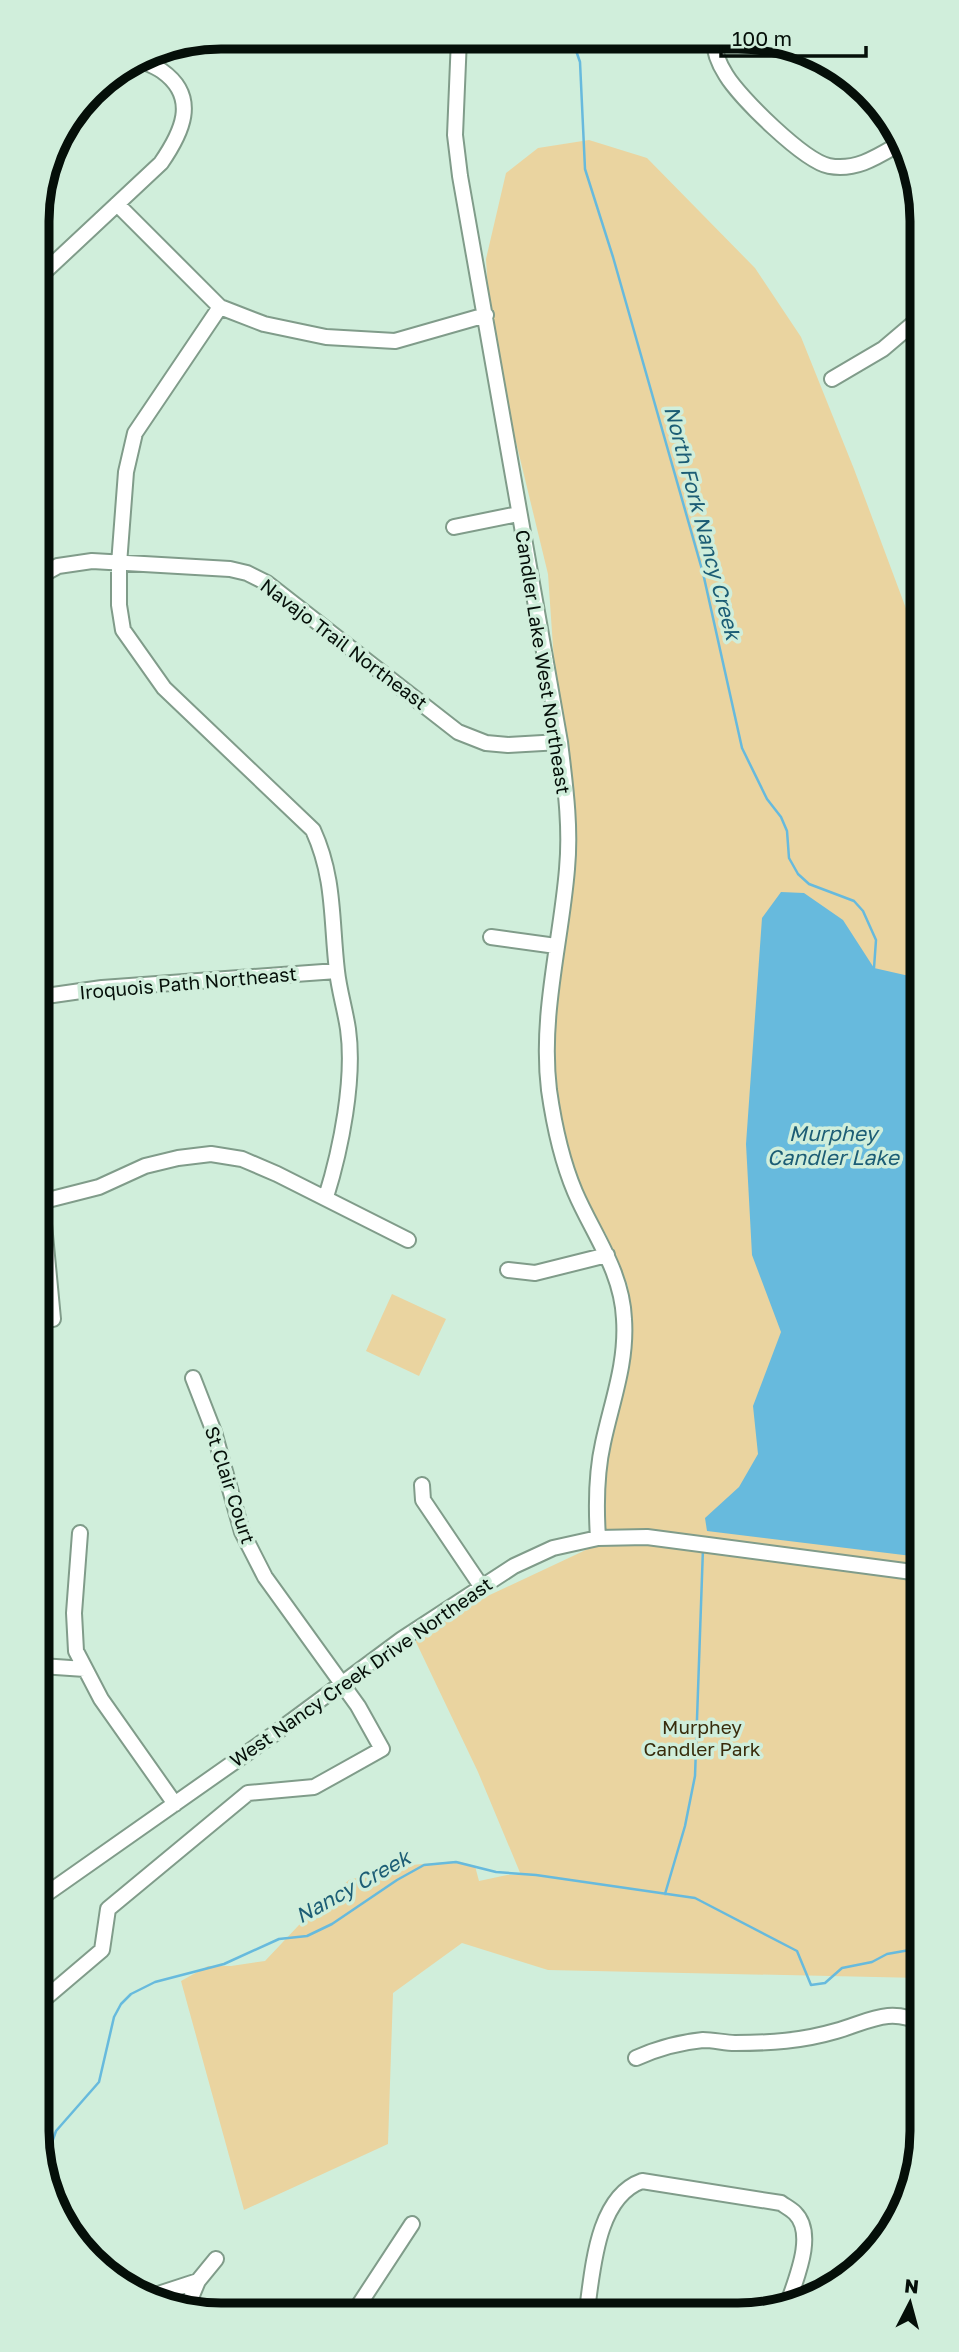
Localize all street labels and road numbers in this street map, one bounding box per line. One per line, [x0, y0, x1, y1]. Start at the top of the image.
street label: Candler Lake West Northeast [511, 528, 576, 796]
street label: Navajo Trail Northeast [256, 573, 432, 714]
street label: Iroquois Path Northeast [78, 962, 298, 1003]
street label: St Clair Court [201, 1423, 260, 1547]
street label: West Nancy Creek Drive Northeast [225, 1572, 496, 1771]

